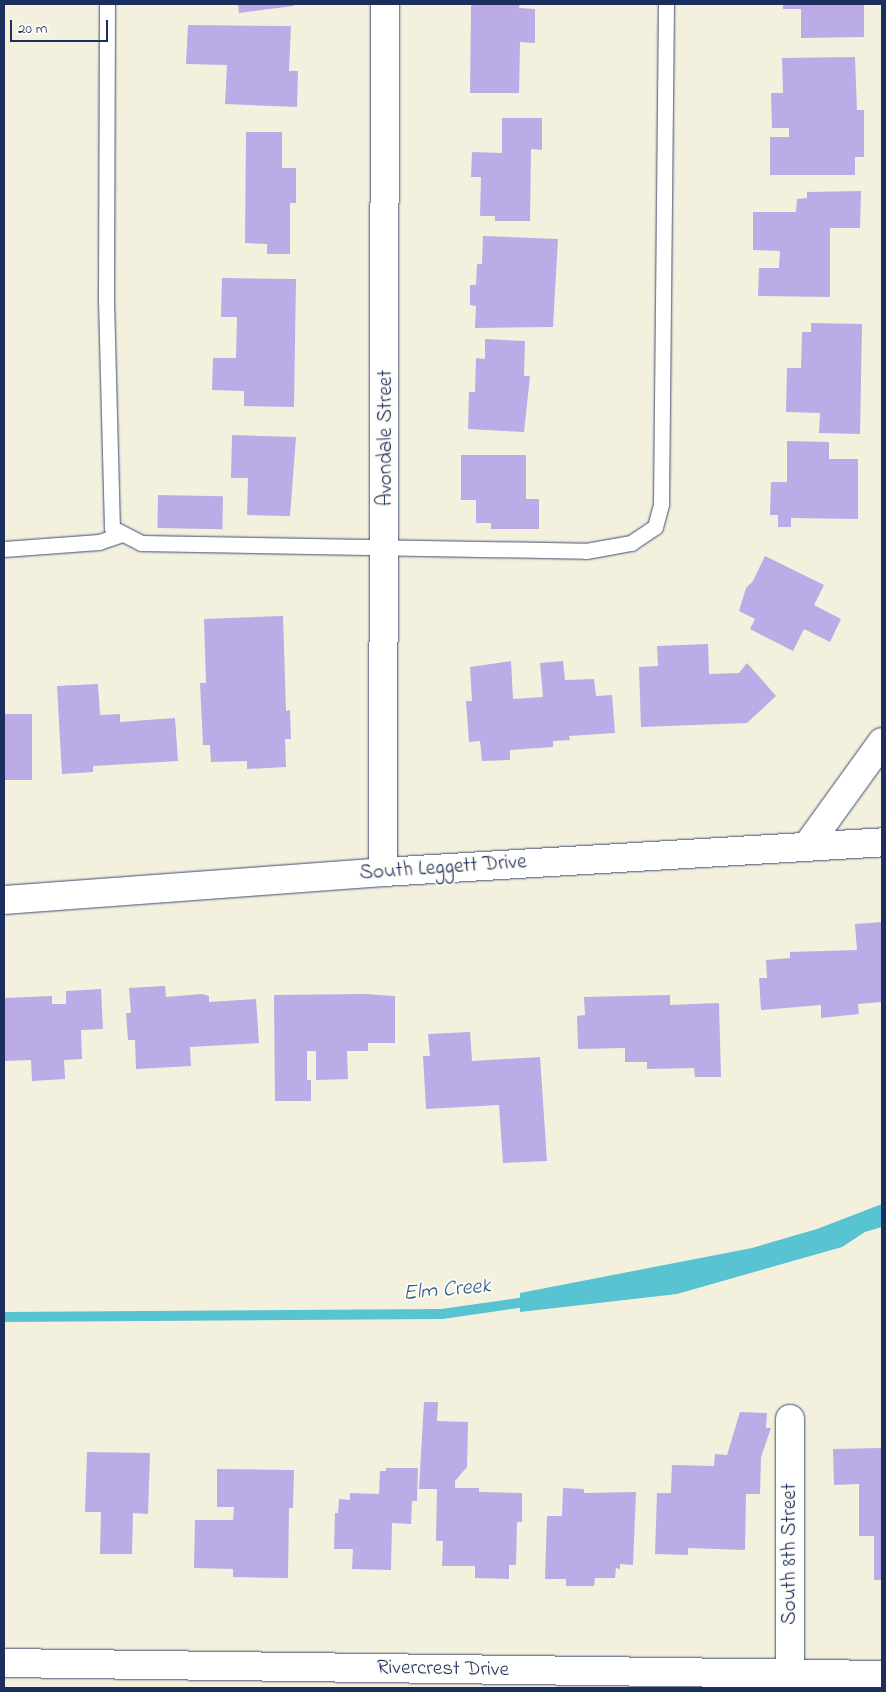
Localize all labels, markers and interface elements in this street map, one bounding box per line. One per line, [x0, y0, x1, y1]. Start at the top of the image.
scale bar [12, 10, 110, 42]
text: 20 m [18, 18, 47, 40]
street label: Avondale Street [373, 370, 399, 506]
street label: South Leggett Drive [359, 850, 527, 886]
water label: Elm Creek [402, 1274, 492, 1308]
street label: South 8th Street [777, 1483, 803, 1625]
street label: Rivercrest Drive [377, 1655, 509, 1683]

